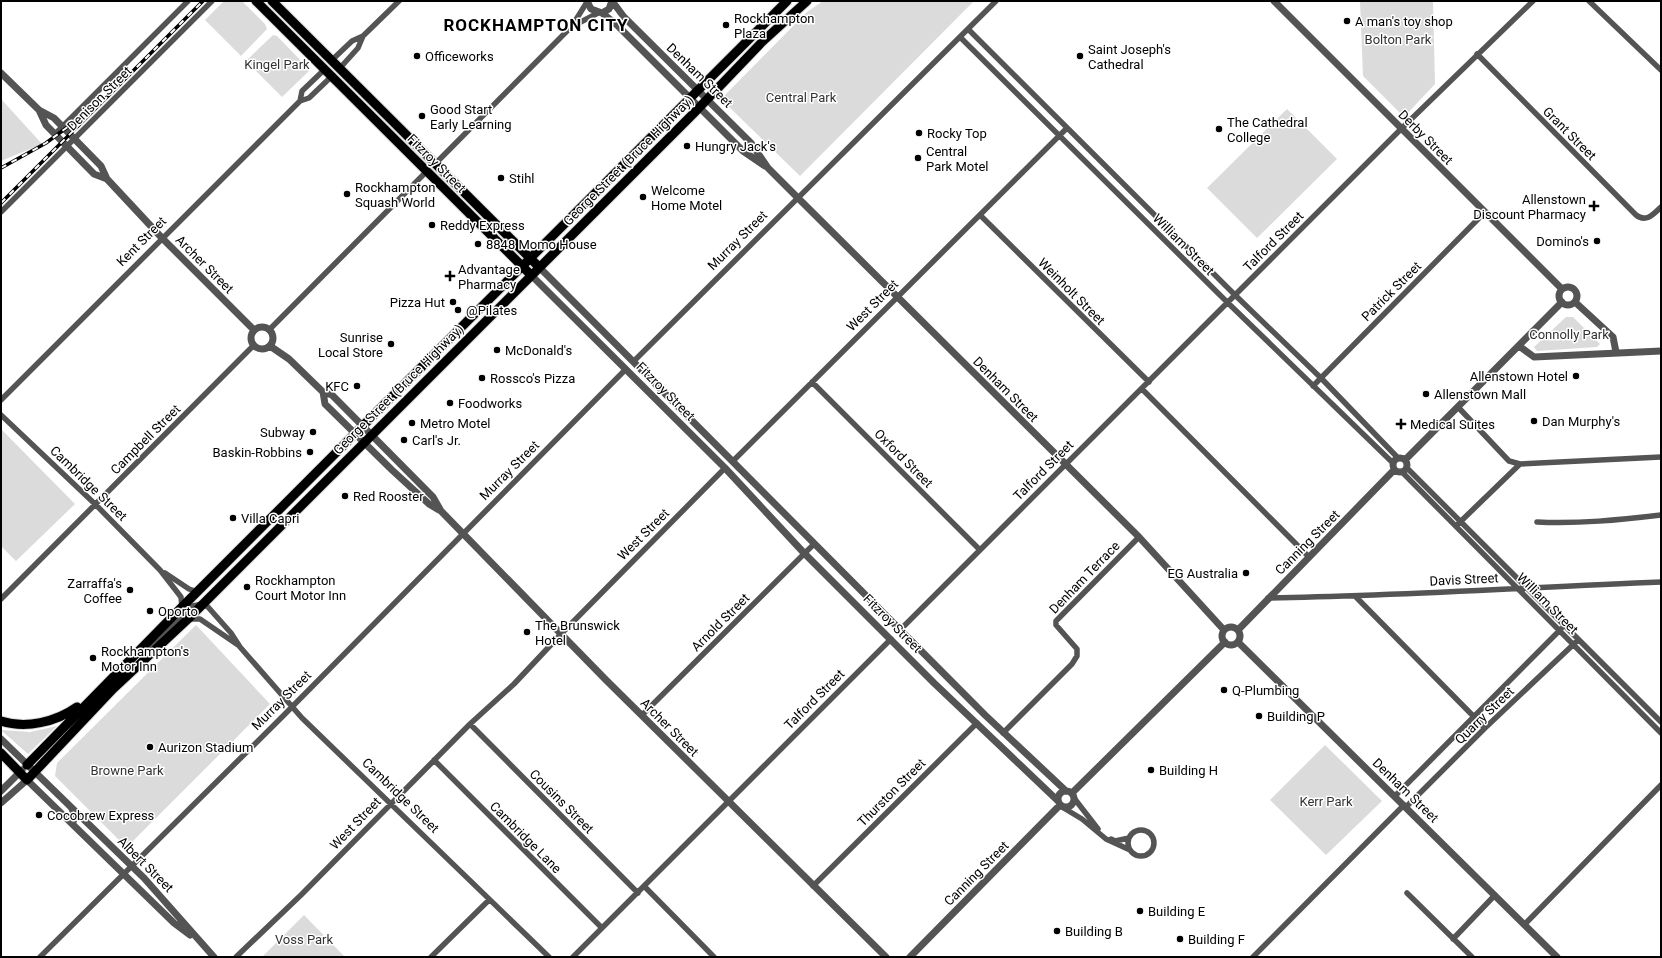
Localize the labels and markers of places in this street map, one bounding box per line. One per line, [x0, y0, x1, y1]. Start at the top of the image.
place label: Rockhampton Plaza [734, 11, 814, 41]
place label: A man's toy shop [1355, 14, 1453, 29]
marker: A man's toy shop [1342, 16, 1352, 26]
marker: Rockhampton Plaza [721, 20, 731, 30]
place label: Saint Joseph's Cathedral [1088, 42, 1171, 72]
place label: Officeworks [425, 49, 494, 64]
marker: Officeworks [412, 51, 422, 61]
marker: Saint Joseph's Cathedral [1075, 51, 1085, 61]
place label: Good Start Early Learning [430, 102, 512, 132]
marker: Good Start Early Learning [417, 111, 427, 121]
place label: The Cathedral College [1227, 115, 1308, 145]
marker: The Cathedral College [1214, 124, 1224, 134]
place label: Rocky Top [927, 126, 987, 141]
marker: Rocky Top [914, 128, 924, 138]
place label: Hungry Jack's [695, 139, 776, 154]
marker: Hungry Jack's [682, 141, 692, 151]
place label: Central Park Motel [926, 144, 989, 174]
marker: Central Park Motel [913, 153, 923, 163]
place label: Stihl [509, 171, 534, 186]
marker: Stihl [496, 173, 506, 183]
place label: Rockhampton Squash World [355, 180, 435, 210]
place label: Welcome Home Motel [651, 183, 722, 213]
marker: Rockhampton Squash World [342, 189, 352, 199]
marker: Welcome Home Motel [638, 192, 648, 202]
place label: Allenstown Discount Pharmacy [1473, 192, 1586, 222]
marker: Allenstown Discount Pharmacy [1589, 201, 1599, 211]
place label: Reddy Express [440, 218, 525, 233]
marker: Reddy Express [427, 220, 437, 230]
place label: Domino's [1536, 234, 1589, 249]
marker: Domino's [1592, 236, 1602, 246]
place label: 8848 Momo House [486, 237, 597, 252]
marker: 8848 Momo House [473, 239, 483, 249]
place label: Advantage Pharmacy [458, 262, 520, 292]
marker: Advantage Pharmacy [445, 271, 455, 281]
place label: Pizza Hut [390, 295, 445, 310]
marker: Pizza Hut [448, 297, 458, 307]
place label: @Pilates [466, 303, 517, 318]
marker: @Pilates [453, 305, 463, 315]
place label: Sunrise Local Store [318, 330, 383, 360]
marker: Sunrise Local Store [386, 339, 396, 349]
place label: McDonald's [505, 343, 573, 358]
marker: McDonald's [492, 345, 502, 355]
place label: Allenstown Hotel [1470, 369, 1568, 384]
place label: Rossco's Pizza [490, 371, 575, 386]
marker: Allenstown Hotel [1571, 371, 1581, 381]
marker: Rossco's Pizza [477, 373, 487, 383]
place label: KFC [325, 379, 349, 394]
marker: KFC [352, 381, 362, 391]
place label: Allenstown Mall [1434, 387, 1526, 402]
marker: Allenstown Mall [1421, 389, 1431, 399]
place label: Foodworks [458, 396, 522, 411]
marker: Foodworks [445, 398, 455, 408]
place label: Dan Murphy's [1542, 414, 1620, 429]
place label: Metro Motel [420, 416, 490, 431]
marker: Dan Murphy's [1529, 416, 1539, 426]
place label: Medical Suites [1410, 417, 1495, 432]
marker: Metro Motel [407, 418, 417, 428]
marker: Medical Suites [1395, 418, 1407, 430]
place label: Subway [260, 425, 305, 440]
marker: Subway [308, 427, 318, 437]
place label: Carl's Jr. [412, 433, 461, 448]
marker: Carl's Jr. [399, 435, 409, 445]
place label: Baskin-Robbins [213, 445, 302, 460]
marker: Baskin-Robbins [305, 447, 315, 457]
place label: Red Rooster [353, 489, 424, 504]
marker: Red Rooster [340, 491, 350, 501]
place label: Villa Capri [241, 511, 299, 526]
marker: Villa Capri [228, 513, 238, 523]
place label: EG Australia [1167, 566, 1238, 581]
marker: EG Australia [1241, 568, 1251, 578]
place label: Rockhampton Court Motor Inn [255, 573, 346, 603]
place label: Zarraffa's Coffee [67, 576, 122, 606]
marker: Rockhampton Court Motor Inn [242, 582, 252, 592]
marker: Zarraffa's Coffee [125, 585, 135, 595]
place label: Oporto [158, 604, 198, 619]
marker: Oporto [145, 606, 155, 616]
place label: The Brunswick Hotel [535, 618, 620, 648]
marker: The Brunswick Hotel [522, 627, 532, 637]
place label: Rockhampton's Motor Inn [101, 644, 190, 674]
marker: Rockhampton's Motor Inn [88, 653, 98, 663]
place label: Q-Plumbing [1232, 683, 1299, 698]
marker: Q-Plumbing [1219, 685, 1229, 695]
place label: Building P [1267, 709, 1325, 724]
marker: Building P [1254, 711, 1264, 721]
place label: Aurizon Stadium [158, 740, 253, 755]
marker: Aurizon Stadium [145, 742, 155, 752]
place label: Building H [1159, 763, 1218, 778]
marker: Building H [1146, 765, 1156, 775]
place label: Cocobrew Express [47, 808, 155, 823]
marker: Cocobrew Express [34, 810, 44, 820]
place label: Building E [1148, 904, 1205, 919]
marker: Building E [1135, 906, 1145, 916]
place label: Building B [1065, 924, 1123, 939]
marker: Building B [1052, 926, 1062, 936]
place label: Building F [1188, 932, 1245, 947]
marker: Building F [1175, 934, 1185, 944]

